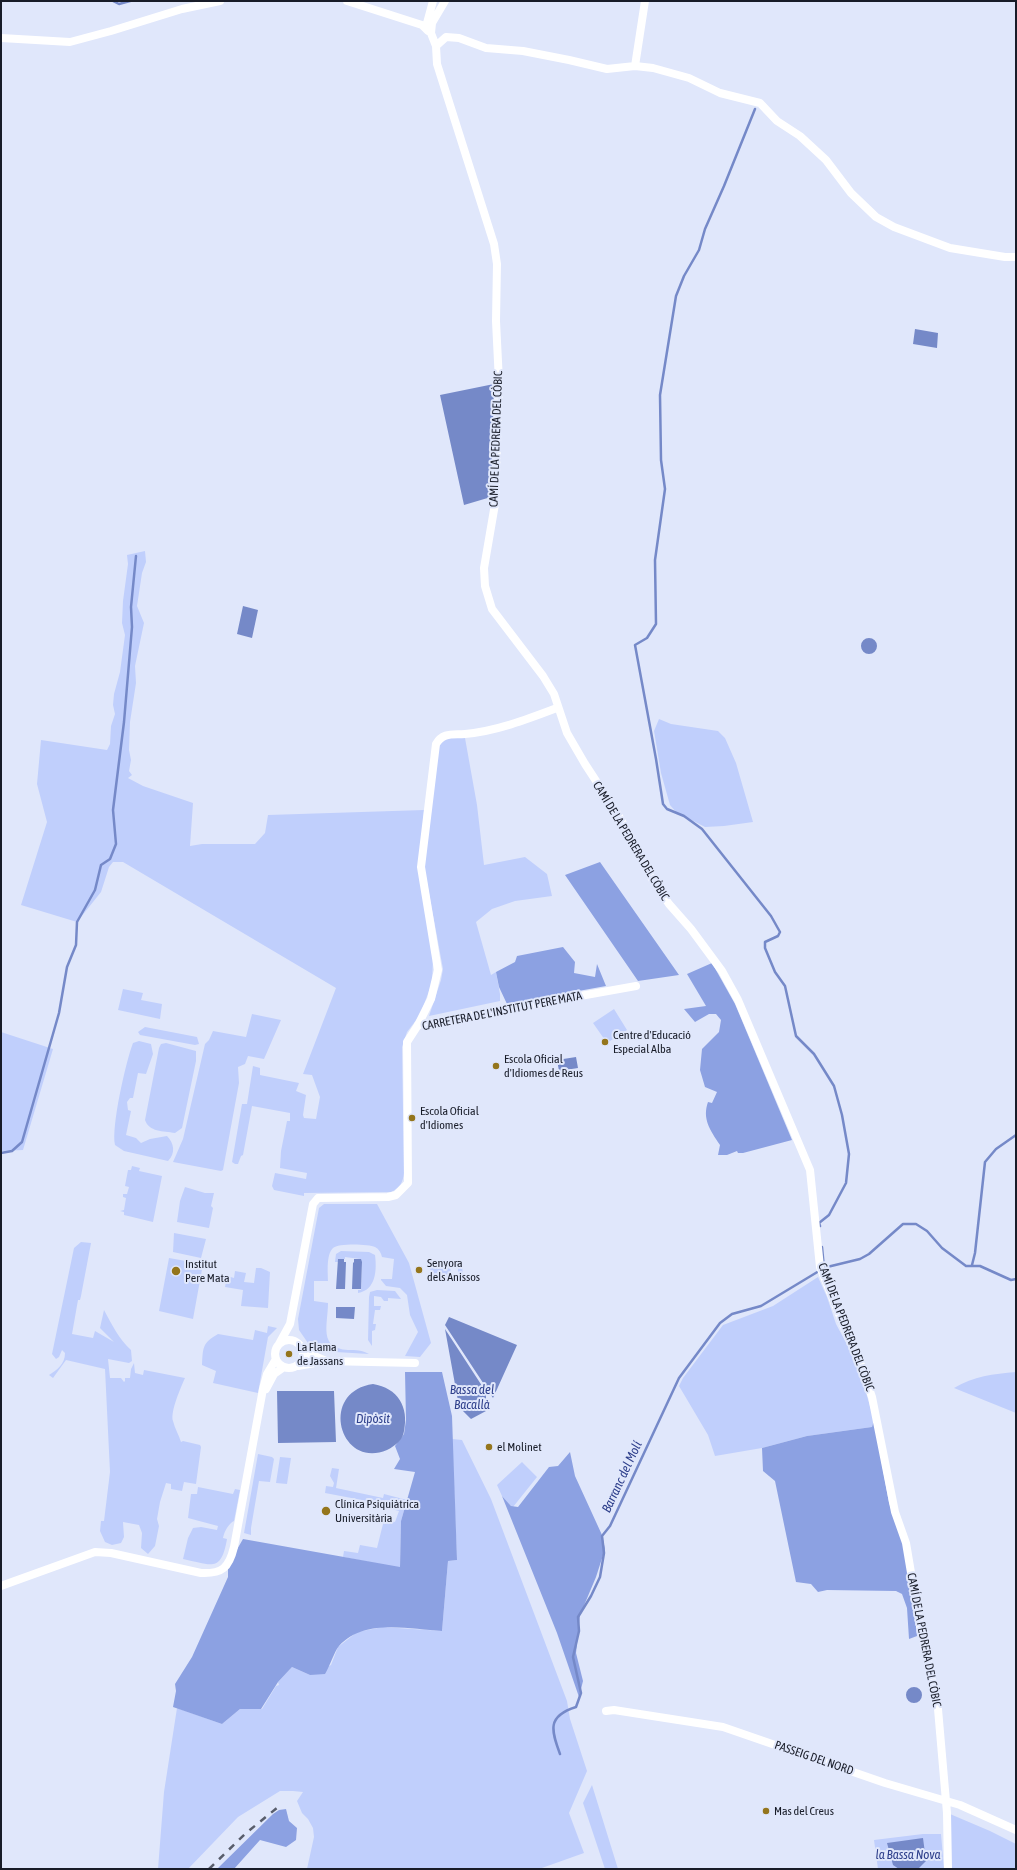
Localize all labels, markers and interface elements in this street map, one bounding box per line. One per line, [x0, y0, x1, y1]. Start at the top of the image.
street label: CAMÍ DE LA PEDRERA DEL CÒBIC [486, 371, 506, 507]
street label: CAMÍ DE LA PEDRERA DEL CÒBIC [590, 779, 672, 903]
street label: CARRETERA DE L'INSTITUT PERE MATA [421, 988, 583, 1034]
place label: Centre d'Educació Especial Alba [613, 1028, 691, 1056]
marker: Centre d'Educació Especial Alba [600, 1037, 610, 1047]
place label: Escola Oficial d'Idiomes de Reus [504, 1052, 583, 1080]
marker: Escola Oficial d'Idiomes de Reus [491, 1061, 501, 1071]
place label: Escola Oficial d'Idiomes [420, 1104, 479, 1132]
marker: Escola Oficial d'Idiomes [407, 1113, 417, 1123]
place label: Senyora dels Anissos [427, 1256, 480, 1284]
place label: Institut Pere Mata [185, 1257, 229, 1285]
street label: CAMÍ DE LA PEDRERA DEL CÒBIC [815, 1261, 877, 1393]
marker: Institut Pere Mata [170, 1265, 182, 1277]
marker: Senyora dels Anissos [414, 1265, 424, 1275]
place label: La Flama de Jassans [297, 1340, 343, 1368]
marker: La Flama de Jassans [284, 1349, 294, 1359]
water label: Bassa del Bacallà [450, 1382, 494, 1413]
water label: Dipòsit [356, 1411, 390, 1427]
water label: Barranc del Molí [599, 1439, 645, 1515]
place label: el Molinet [497, 1440, 542, 1454]
marker: el Molinet [484, 1442, 494, 1452]
place label: Clínica Psiquiàtrica Universitària [335, 1497, 419, 1525]
marker: Clínica Psiquiàtrica Universitària [320, 1505, 332, 1517]
street label: CAMÍ DE LA PEDRERA DEL CÒBIC [904, 1572, 944, 1708]
street label: PASSEIG DEL NORD [773, 1738, 855, 1778]
place label: Mas del Creus [774, 1804, 834, 1818]
marker: Mas del Creus [761, 1806, 771, 1816]
water label: la Bassa Nova [875, 1847, 941, 1863]

